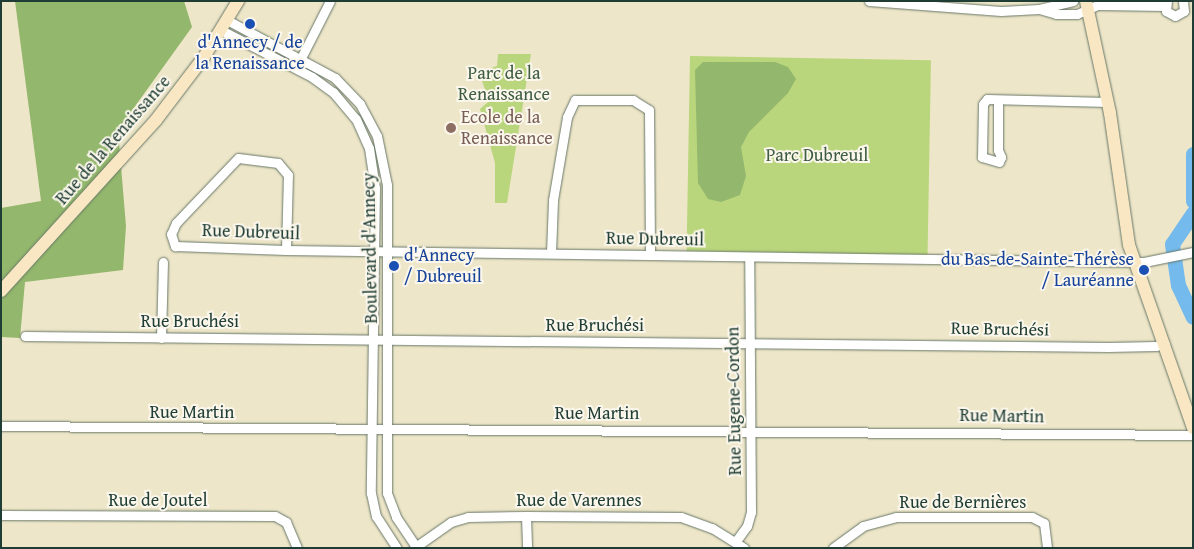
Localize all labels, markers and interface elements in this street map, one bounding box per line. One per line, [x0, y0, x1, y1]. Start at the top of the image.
marker: d'Annecy / de la Renaissance [244, 18, 256, 30]
place label: d'Annecy / de la Renaissance [195, 32, 305, 74]
park label: Parc de la Renaissance [458, 63, 550, 106]
street label: Rue de la Renaissance [51, 71, 175, 209]
place label: Ecole de la Renaissance [461, 107, 553, 150]
marker: Ecole de la Renaissance [445, 122, 457, 134]
park label: Parc Dubreuil [766, 144, 868, 166]
street label: Boulevard d'Annecy [358, 172, 382, 324]
street label: Rue Dubreuil [202, 219, 300, 245]
street label: Rue Dubreuil [606, 227, 704, 251]
place label: d'Annecy / Dubreuil [404, 245, 482, 288]
place label: du Bas-de-Sainte-Thérèse / Lauréanne [941, 249, 1134, 292]
marker: d'Annecy / Dubreuil [388, 260, 400, 272]
marker: du Bas-de-Sainte-Thérèse / Lauréanne [1138, 264, 1150, 276]
street label: Rue Bruchési [141, 310, 239, 332]
street label: Rue Bruchési [546, 314, 644, 336]
street label: Rue Bruchési [951, 317, 1049, 341]
street label: Rue Eugene-Cordon [722, 327, 746, 475]
street label: Rue Martin [150, 401, 234, 423]
street label: Rue Martin [555, 402, 639, 424]
street label: Rue Martin [959, 404, 1045, 428]
street label: Rue de Joutel [109, 489, 207, 511]
street label: Rue de Varennes [516, 489, 642, 511]
street label: Rue de Bernières [900, 491, 1026, 513]

